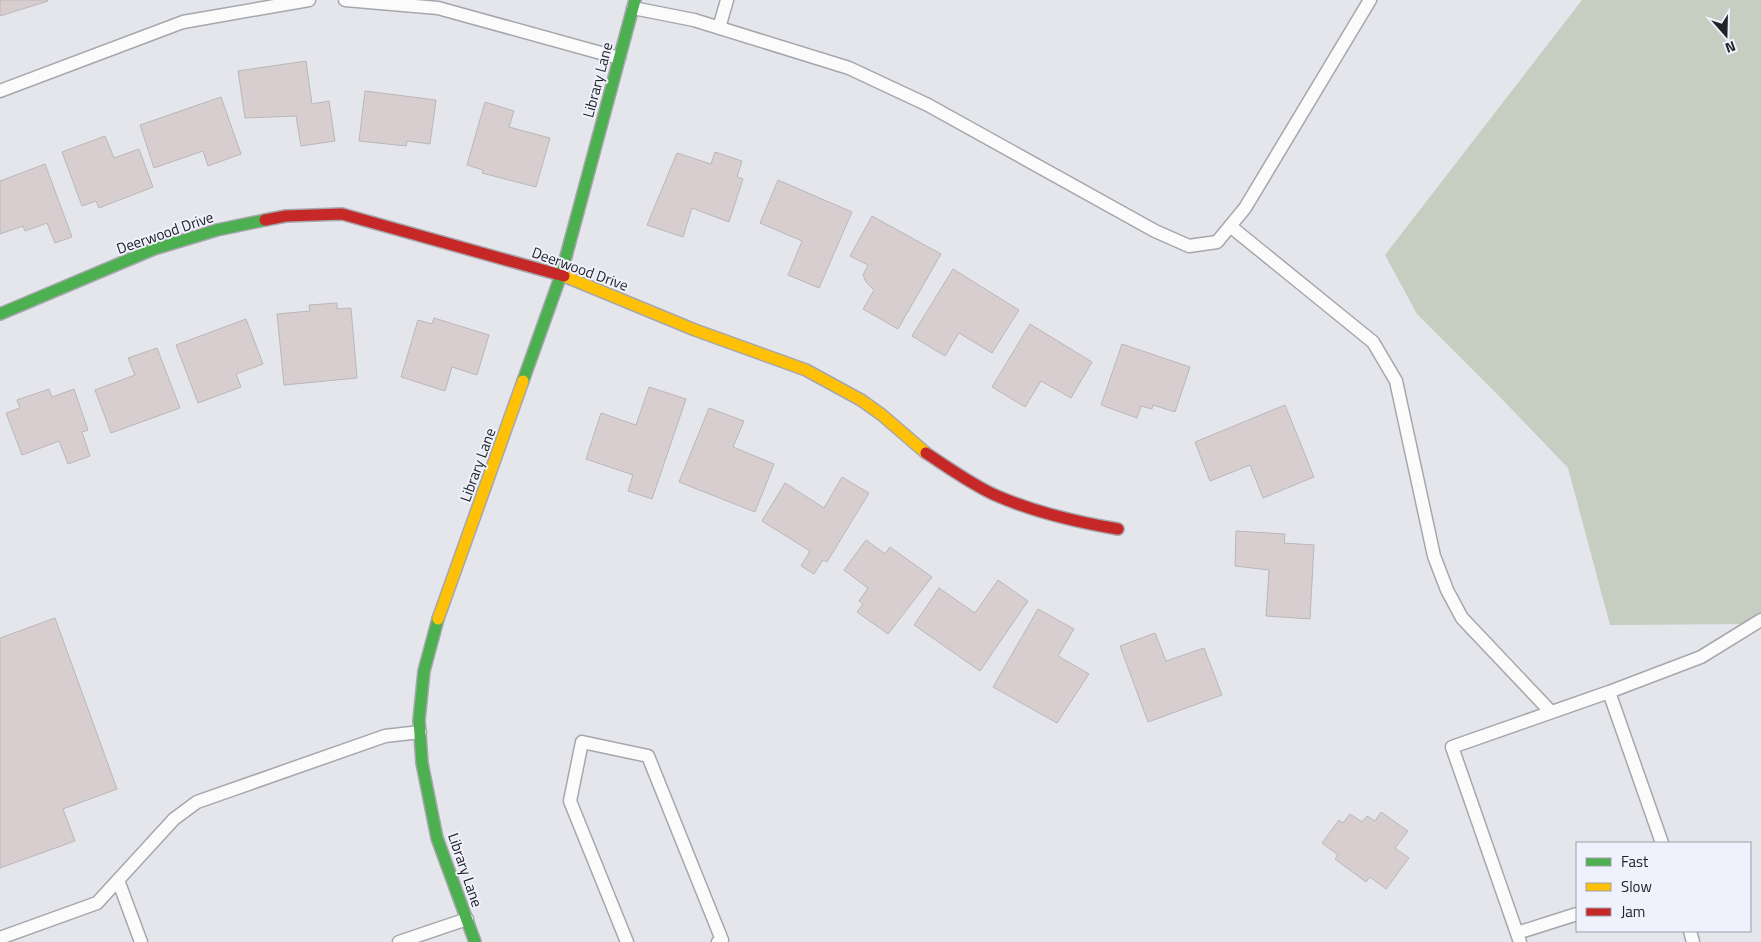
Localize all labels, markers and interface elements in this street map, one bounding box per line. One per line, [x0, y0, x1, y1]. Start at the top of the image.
north arrow [1701, 10, 1751, 60]
text: N [1722, 36, 1739, 59]
street label: Library Lane [576, 40, 619, 120]
street label: Deerwood Drive [113, 205, 216, 260]
street label: Deerwood Drive [529, 240, 632, 297]
street label: Library Lane [454, 425, 502, 505]
street label: Library Lane [442, 830, 489, 910]
legend [1576, 842, 1751, 932]
text: Fast [1621, 850, 1649, 873]
text: Slow [1621, 875, 1652, 898]
text: Jam [1621, 900, 1645, 923]

